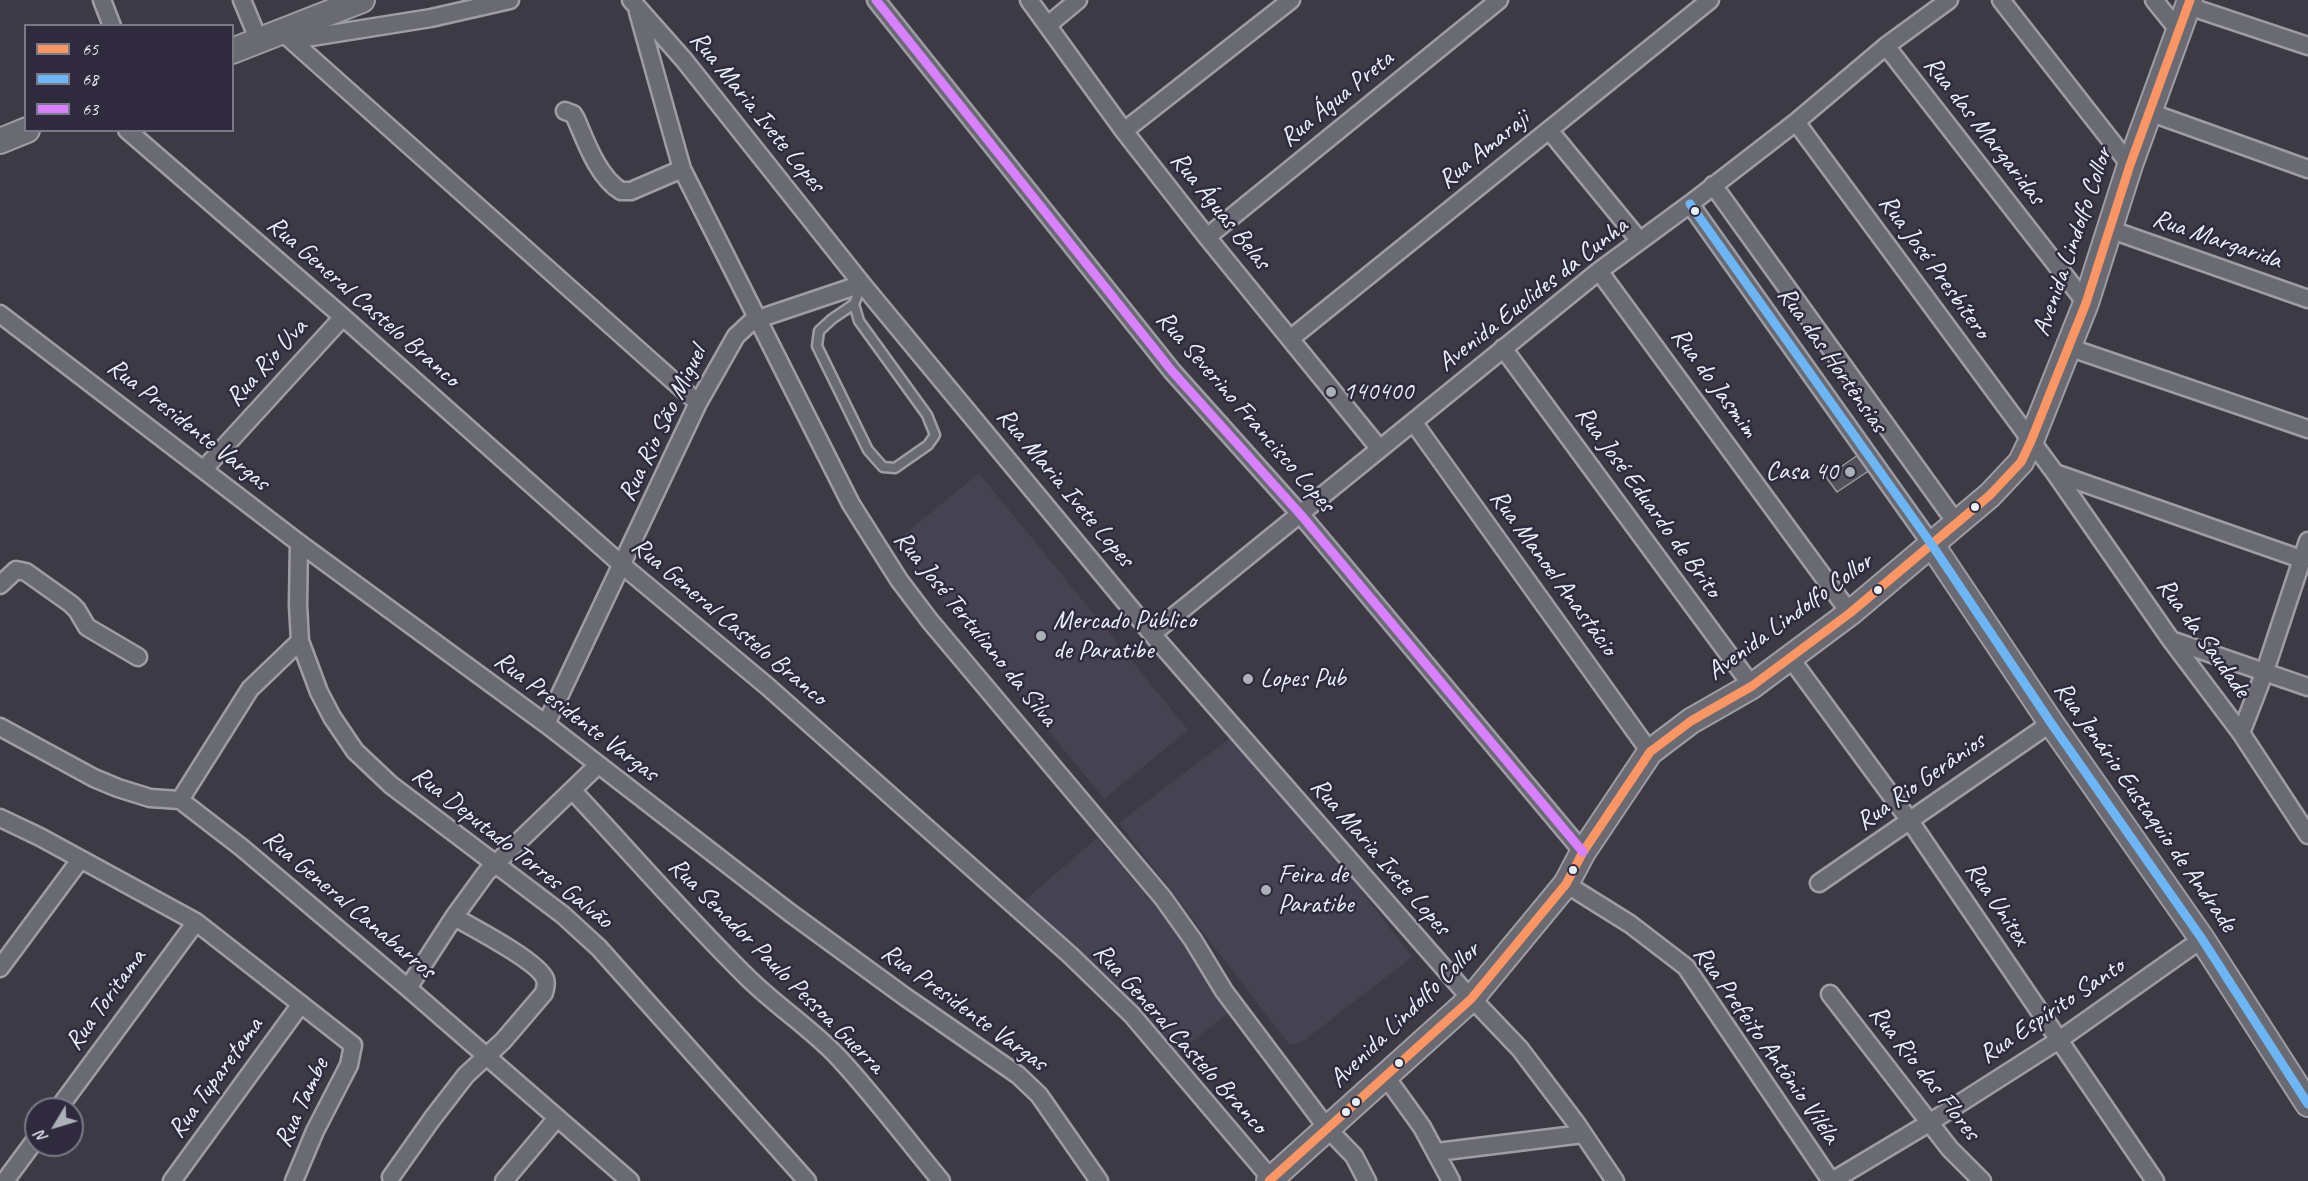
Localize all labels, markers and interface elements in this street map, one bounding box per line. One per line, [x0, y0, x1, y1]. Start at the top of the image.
legend [24, 24, 234, 132]
street label: Rua Maria Ivete Lopes [682, 25, 832, 199]
text: 65 [82, 38, 98, 60]
street label: Rua Água Preta [1274, 44, 1400, 154]
street label: Rua das Margaridas [1916, 50, 2052, 212]
text: 68 [82, 68, 98, 90]
text: 63 [82, 98, 98, 120]
street label: Rua Amaraji [1432, 104, 1536, 196]
street label: Avenida Lindolfo Collor [2026, 144, 2120, 340]
street label: Rua Águas Belas [1163, 146, 1277, 276]
street label: Rua José Presbítero [1871, 189, 1997, 345]
street label: Rua Margarida [2148, 203, 2286, 277]
unlabelled marker [1689, 205, 1701, 217]
street label: Rua General Castelo Branco [260, 210, 466, 394]
street label: Avenida Euclides da Cunha [1432, 211, 1634, 379]
street label: Rua das Hortênsias [1770, 281, 1894, 439]
street label: Rua Severino Francisco Lopes [1149, 304, 1341, 520]
street label: Rua Rio Uva [219, 313, 315, 413]
street label: Rua do Jasmim [1664, 322, 1764, 444]
street label: Rua Rio São Miguel [612, 341, 714, 507]
street label: Rua Presidente Vargas [101, 352, 275, 498]
place label: 140400 [1343, 376, 1413, 408]
marker: 140400 [1324, 385, 1338, 399]
street label: Rua José Eduardo de Brito [1568, 400, 1728, 604]
street label: Rua Maria Ivete Lopes [989, 402, 1141, 574]
place label: Casa 40 [1765, 456, 1838, 488]
marker: Casa 40 [1843, 465, 1857, 479]
street label: Rua Manoel Anastácio [1482, 484, 1624, 662]
unlabelled marker [1969, 501, 1981, 513]
street label: Rua José Tertuliano da Silva [887, 525, 1063, 733]
street label: Rua General Castelo Branco [625, 531, 833, 713]
street label: Avenida Lindolfo Collor [1701, 546, 1879, 688]
street label: Rua da Saudade [2149, 572, 2257, 704]
unlabelled marker [1872, 584, 1884, 596]
place label: Mercado Público de Paratibe [1053, 605, 1196, 666]
marker: Mercado Público de Paratibe [1034, 629, 1048, 643]
street label: Rua Presidente Vargas [488, 645, 664, 789]
place label: Lopes Pub [1260, 663, 1346, 695]
marker: Lopes Pub [1241, 672, 1255, 686]
street label: Rua Jenário Eustaquio de Andrade [2047, 676, 2243, 938]
street label: Rua Rio Gerânios [1851, 726, 1991, 838]
street label: Rua Deputado Torres Galvão [405, 760, 619, 936]
street label: Rua Maria Ivete Lopes [1303, 772, 1457, 942]
street label: Rua General Canabarros [256, 824, 442, 986]
street label: Rua Senador Paulo Pessoa Guerra [661, 851, 891, 1081]
street label: Rua Unitex [1958, 856, 2036, 952]
place label: Feira de Paratibe [1278, 859, 1353, 921]
unlabelled marker [1567, 864, 1579, 876]
marker: Feira de Paratibe [1259, 883, 1273, 897]
street label: Avenida Lindolfo Collor [1323, 935, 1487, 1095]
street label: Rua Presidente Vargas [875, 937, 1053, 1079]
street label: Rua General Castelo Branco [1086, 937, 1274, 1141]
street label: Rua Prefeito Antônio Viléla [1686, 940, 1846, 1150]
street label: Rua Toritama [59, 943, 153, 1057]
street label: Rua Espírito Santo [1973, 951, 2131, 1071]
street label: Rua Rio das Flores [1861, 999, 1987, 1147]
street label: Rua Tuparetama [162, 1012, 270, 1144]
street label: Rua Tambe [268, 1053, 336, 1153]
unlabelled marker [1393, 1057, 1405, 1069]
unlabelled marker [1350, 1096, 1362, 1108]
north arrow [24, 1097, 84, 1157]
unlabelled marker [1340, 1106, 1352, 1118]
text: N [30, 1127, 52, 1147]

